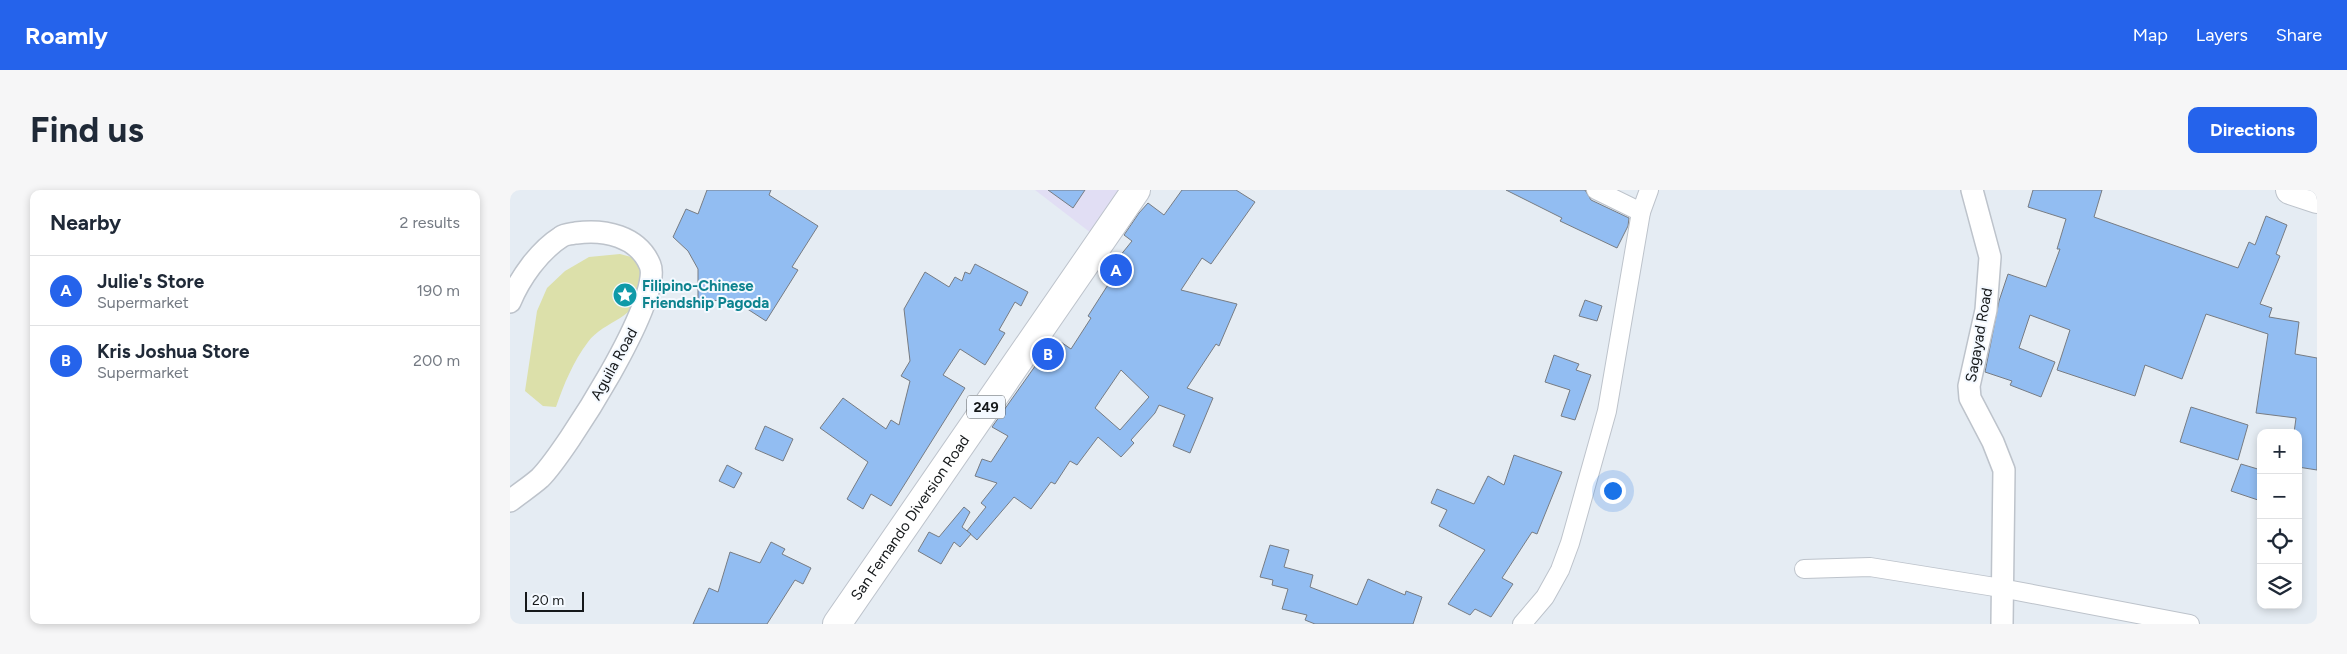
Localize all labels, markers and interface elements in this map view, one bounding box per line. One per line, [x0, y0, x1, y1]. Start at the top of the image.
text: Roamly [25, 21, 108, 50]
text: Map [2133, 24, 2168, 46]
text: Layers [2196, 24, 2248, 46]
text: Share [2276, 24, 2322, 46]
button: Directions [2188, 107, 2317, 153]
text: Find us [30, 109, 144, 151]
text: Nearby [50, 210, 121, 235]
text: 2 results [400, 213, 460, 232]
pin: A [1100, 251, 1132, 289]
text: Julie's Store [97, 270, 204, 293]
place label: Filipino-Chinese Friendship Pagoda [642, 277, 769, 312]
text: A [60, 281, 72, 300]
text: 190 m [417, 281, 460, 300]
place icon: Filipino-Chinese Friendship Pagoda [612, 282, 638, 308]
street label: Sagayad Road [1962, 286, 1996, 384]
text: Supermarket [97, 293, 189, 312]
street label: Aguila Road [587, 325, 641, 403]
pin: B [1032, 335, 1064, 373]
text: Kris Joshua Store [97, 340, 250, 363]
text: B [61, 351, 71, 370]
text: 200 m [413, 351, 460, 370]
text: Supermarket [97, 363, 189, 382]
road number: 249 [967, 396, 1005, 418]
map controls [2257, 429, 2302, 609]
button: + [2257, 429, 2302, 474]
street label: San Fernando Diversion Road [847, 432, 973, 604]
button: − [2257, 474, 2302, 519]
your location [1600, 478, 1626, 504]
button: locate [2257, 519, 2302, 564]
button: layers [2257, 564, 2302, 609]
scale bar [525, 589, 584, 612]
text: 20 m [532, 592, 564, 609]

